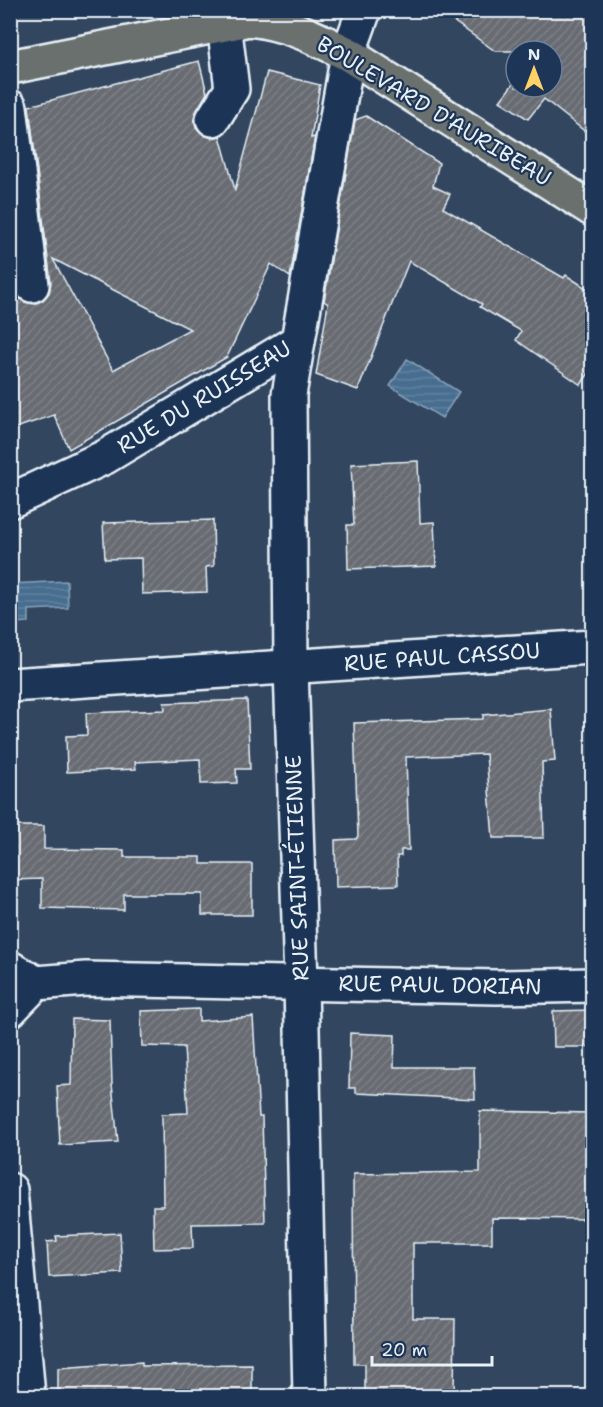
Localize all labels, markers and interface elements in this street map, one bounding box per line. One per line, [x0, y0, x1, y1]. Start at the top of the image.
street label: BOULEVARD D'AURIBEAU [311, 29, 557, 193]
north arrow [504, 39, 564, 99]
text: N [528, 44, 540, 65]
street label: RUE DU RUISSEAU [112, 334, 296, 460]
street label: RUE PAUL CASSOU [343, 636, 541, 678]
street label: RUE SAINT-ÉTIENNE [279, 754, 315, 982]
street label: RUE PAUL DORIAN [338, 969, 542, 1001]
scale bar [372, 1329, 492, 1367]
text: 20 m [381, 1338, 427, 1362]

